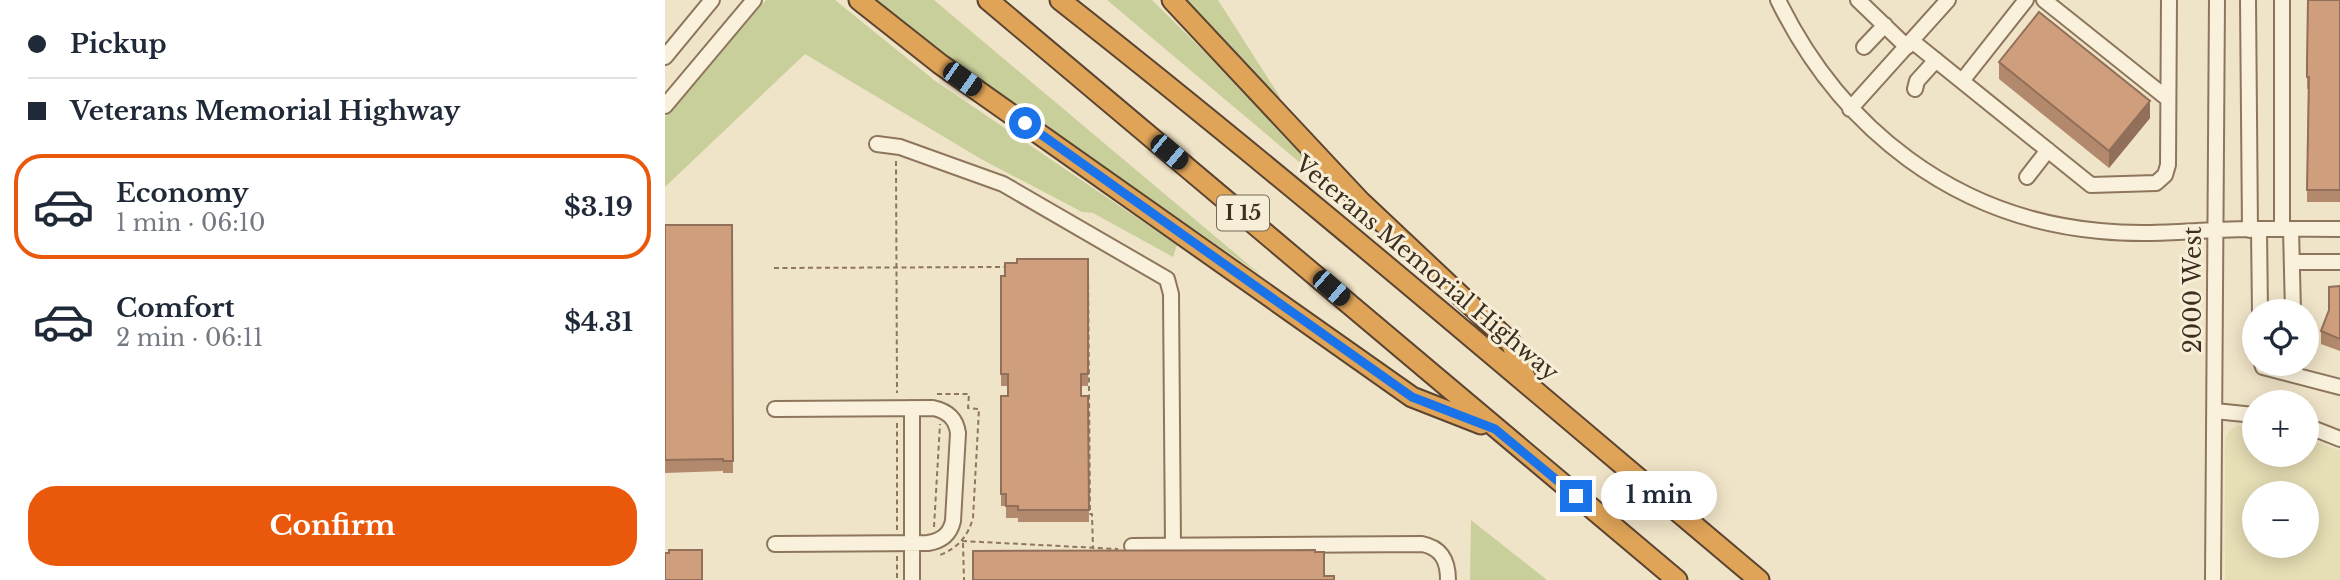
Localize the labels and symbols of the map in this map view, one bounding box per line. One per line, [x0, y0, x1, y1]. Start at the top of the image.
car [939, 58, 986, 100]
route start [1009, 107, 1041, 139]
car [1147, 130, 1192, 174]
street label: Veterans Memorial Highway [1289, 149, 1565, 387]
road number: I 15 [1217, 196, 1269, 230]
street label: 2000 West [2179, 226, 2207, 353]
car [1309, 266, 1354, 310]
callout: 1 min [1601, 472, 1716, 520]
route end [1560, 480, 1592, 512]

